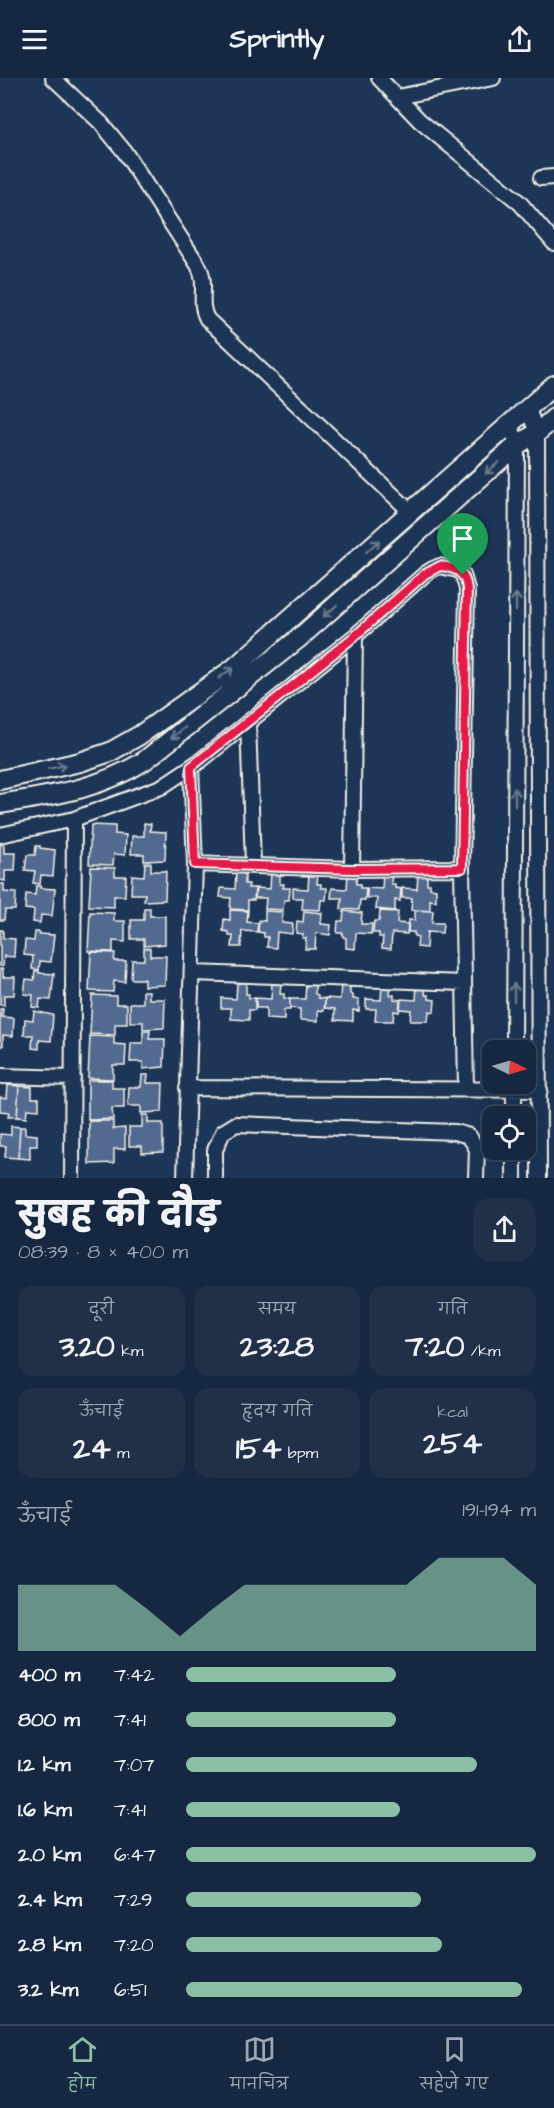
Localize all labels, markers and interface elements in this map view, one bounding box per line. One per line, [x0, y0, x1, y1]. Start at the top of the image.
text: Sprintly [230, 20, 324, 58]
icon: menu [18, 23, 51, 56]
icon: share [503, 23, 536, 56]
one-way arrow [485, 461, 500, 475]
pin [437, 513, 488, 575]
icon: arrive [446, 522, 479, 555]
one-way arrow [365, 539, 380, 553]
one-way arrow [510, 592, 522, 612]
one-way arrow [323, 604, 338, 618]
one-way arrow [217, 667, 233, 680]
one-way arrow [171, 727, 187, 740]
one-way arrow [47, 761, 66, 772]
one-way arrow [509, 787, 521, 807]
one-way arrow [508, 982, 520, 1002]
north arrow [482, 1040, 536, 1094]
map controls [482, 1040, 536, 1160]
button: locate [482, 1106, 536, 1160]
text: सुबह की दौड़ [18, 1192, 219, 1238]
button: share [473, 1198, 536, 1261]
text: 08:39 · 8 × 400 m [18, 1238, 188, 1266]
text: दूरी [89, 1298, 114, 1320]
text: समय [258, 1298, 296, 1320]
text: गति [438, 1298, 467, 1320]
text: 3.20 [59, 1326, 115, 1368]
text: 23:28 [240, 1326, 314, 1368]
text: 7:20 [405, 1326, 464, 1368]
text: km [115, 1340, 143, 1362]
text: /km [464, 1340, 500, 1362]
text: ऊँचाई [80, 1400, 123, 1422]
text: हृदय गति [242, 1400, 312, 1422]
text: kcal [437, 1401, 468, 1423]
text: 254 [423, 1423, 482, 1465]
text: 24 [73, 1428, 111, 1470]
text: 154 [236, 1428, 281, 1470]
text: m [111, 1442, 130, 1464]
text: bpm [281, 1442, 318, 1464]
text: 191–194 m [462, 1496, 536, 1524]
text: ऊँचाई [18, 1502, 72, 1530]
text: 400 m [18, 1661, 80, 1689]
text: 7:42 [114, 1661, 155, 1689]
text: 800 m [18, 1706, 80, 1734]
text: 7:41 [114, 1706, 146, 1734]
text: 1.2 km [18, 1751, 71, 1779]
text: 7:07 [114, 1751, 155, 1779]
text: 1.6 km [18, 1796, 72, 1824]
text: 7:41 [114, 1796, 146, 1824]
text: 2.0 km [18, 1841, 81, 1869]
text: 6:47 [114, 1841, 156, 1869]
text: 2.4 km [18, 1886, 82, 1914]
text: 7:29 [114, 1886, 152, 1914]
text: 2.8 km [18, 1931, 81, 1959]
text: 7:20 [114, 1931, 154, 1959]
text: 3.2 km [18, 1976, 78, 2004]
text: 6:51 [114, 1976, 147, 2004]
tab: होम [66, 2033, 99, 2101]
tab: मानचित्र [230, 2033, 288, 2101]
tab: सहेजे गए [420, 2033, 488, 2101]

